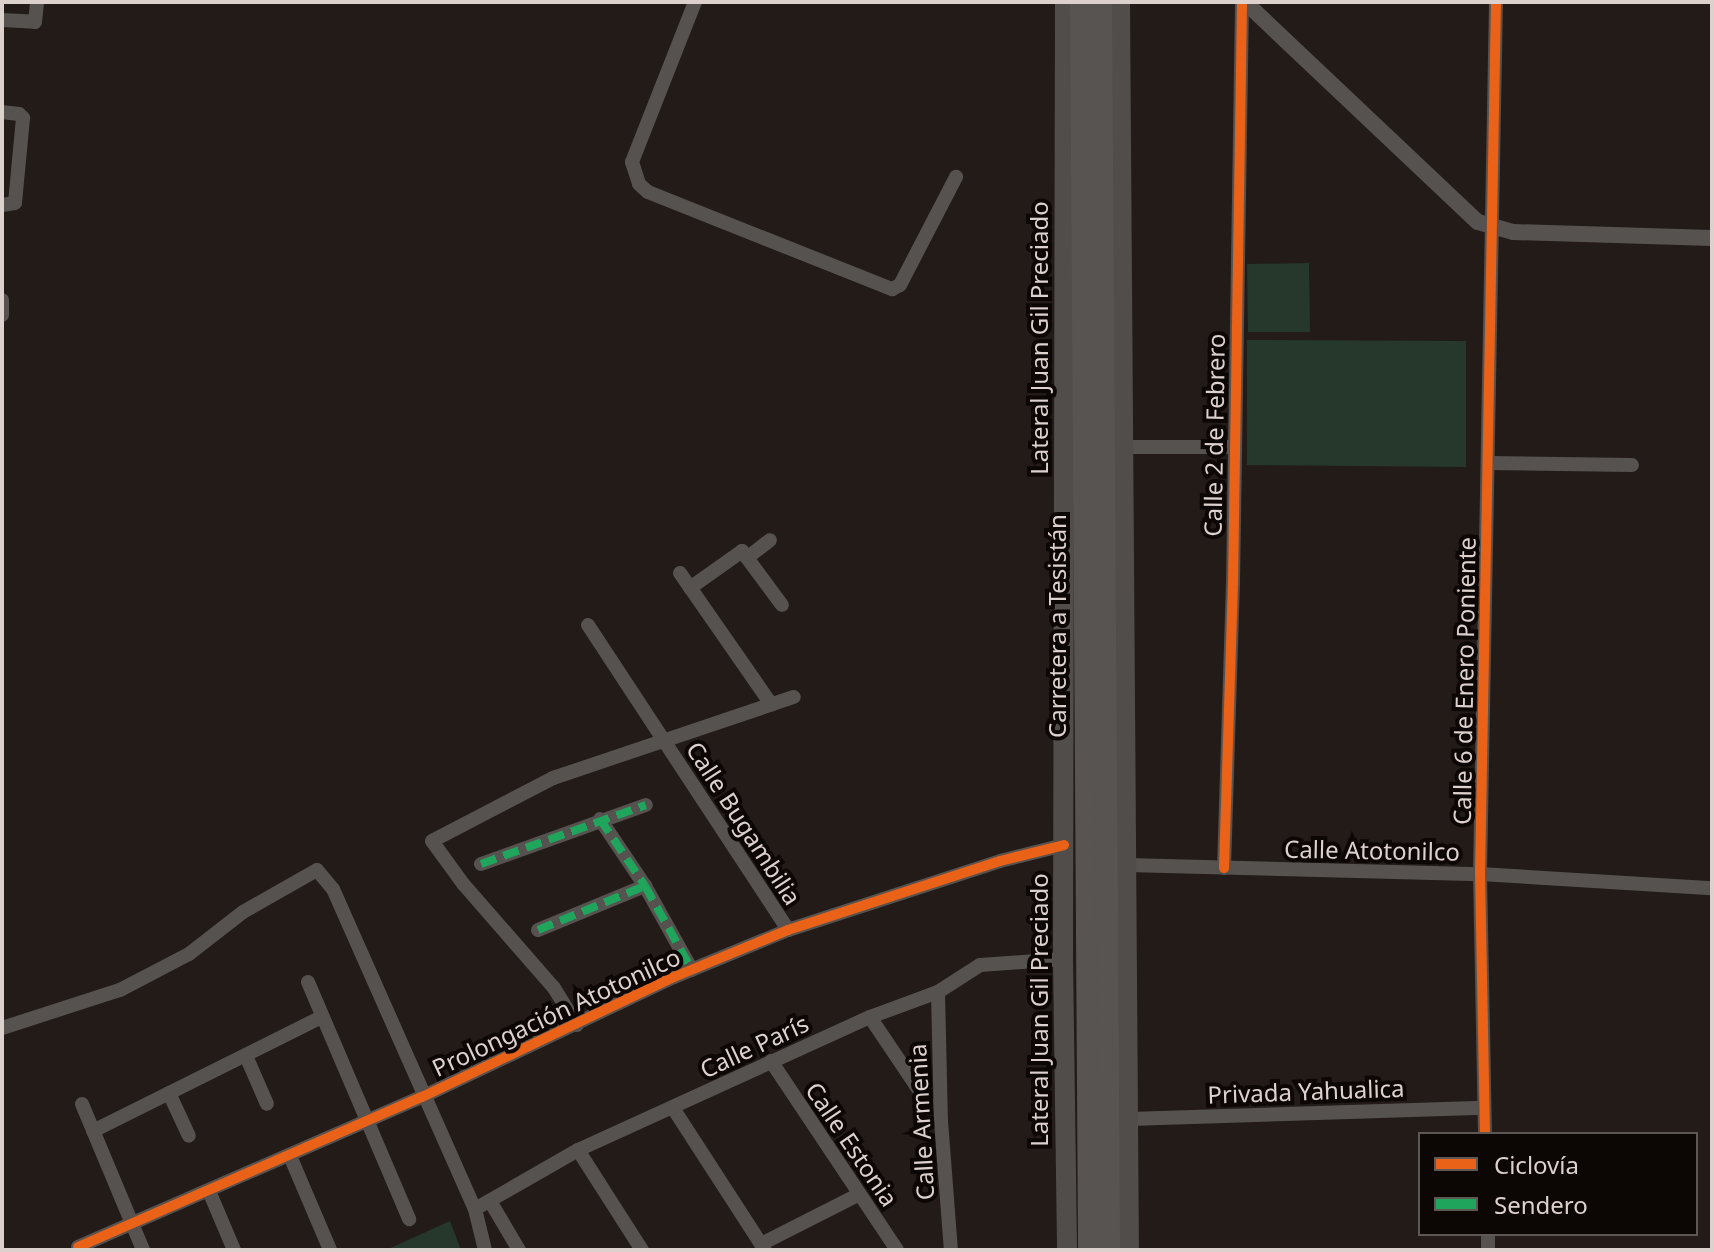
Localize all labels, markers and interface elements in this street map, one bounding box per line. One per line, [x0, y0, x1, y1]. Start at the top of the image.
street label: Lateral Juan Gil Preciado [1025, 201, 1053, 475]
street label: Calle 2 de Febrero [1198, 333, 1230, 537]
street label: Carretera a Tesistán [1043, 514, 1071, 738]
street label: Calle 6 de Enero Poniente [1447, 537, 1481, 825]
street label: Calle Bugambilia [681, 736, 807, 910]
street label: Calle Atotonilco [1284, 834, 1460, 866]
street label: Lateral Juan Gil Preciado [1025, 873, 1053, 1147]
street label: Prolongación Atotonilco [427, 942, 685, 1082]
street label: Calle París [695, 1008, 813, 1084]
street label: Calle Armenia [903, 1043, 939, 1201]
street label: Privada Yahualica [1207, 1073, 1405, 1109]
street label: Calle Estonia [800, 1077, 904, 1211]
legend [1418, 1132, 1698, 1236]
text: Ciclovía [1494, 1148, 1579, 1181]
text: Sendero [1494, 1188, 1588, 1221]

